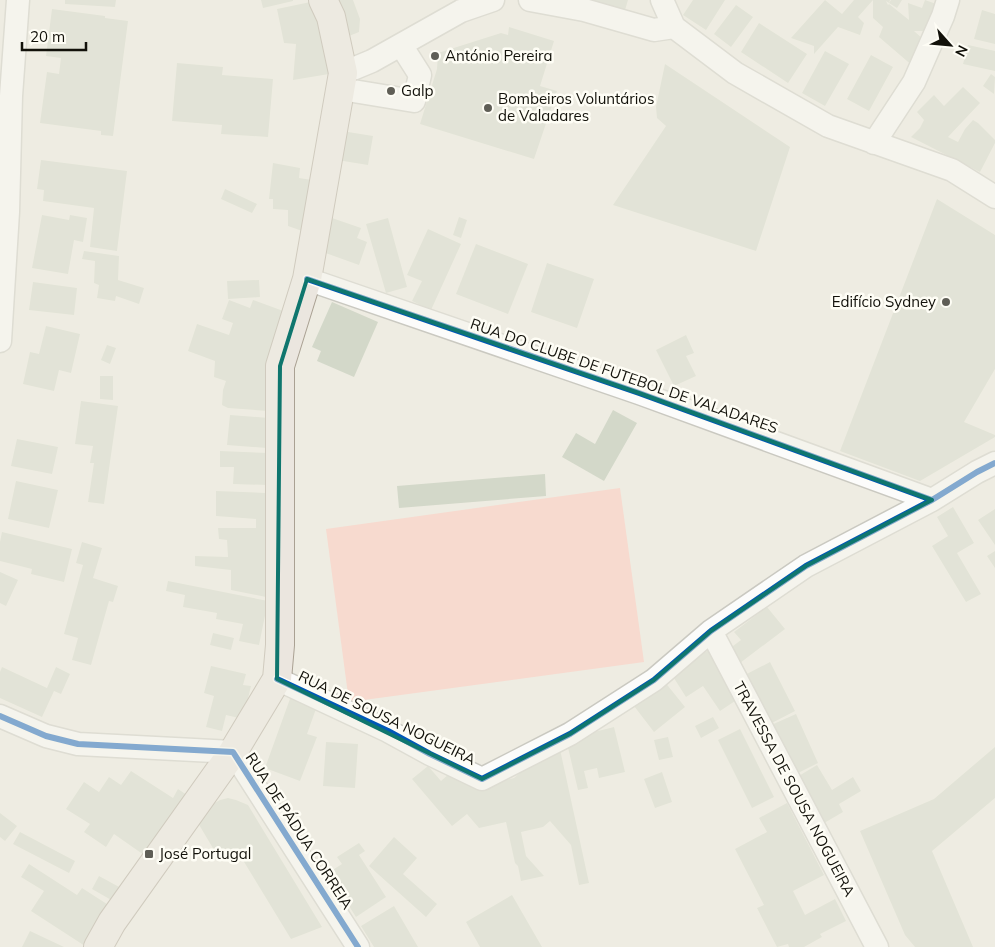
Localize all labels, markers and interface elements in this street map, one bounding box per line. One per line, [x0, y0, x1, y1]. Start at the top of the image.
scale bar [22, 20, 86, 52]
north arrow [925, 20, 975, 70]
text: 20 m [30, 27, 65, 46]
text: N [951, 42, 972, 60]
place label: António Pereira [445, 46, 552, 65]
marker: António Pereira [429, 50, 441, 62]
place label: Galp [401, 81, 434, 100]
marker: Galp [385, 85, 397, 97]
place label: Bombeiros Voluntários de Valadares [498, 89, 654, 125]
marker: Bombeiros Voluntários de Valadares [482, 102, 494, 114]
place label: Edifício Sydney [832, 292, 936, 311]
marker: Edifício Sydney [940, 296, 952, 308]
street label: RUA DO CLUBE DE FUTEBOL DE VALADARES [468, 314, 780, 437]
street label: RUA DE SOUSA NOGUEIRA [295, 666, 479, 769]
street label: TRAVESSA DE SOUSA NOGUEIRA [729, 678, 859, 900]
street label: RUA DE PÁDUA CORREIA [242, 749, 357, 913]
place label: José Portugal [159, 844, 251, 863]
marker: José Portugal [143, 848, 155, 860]

